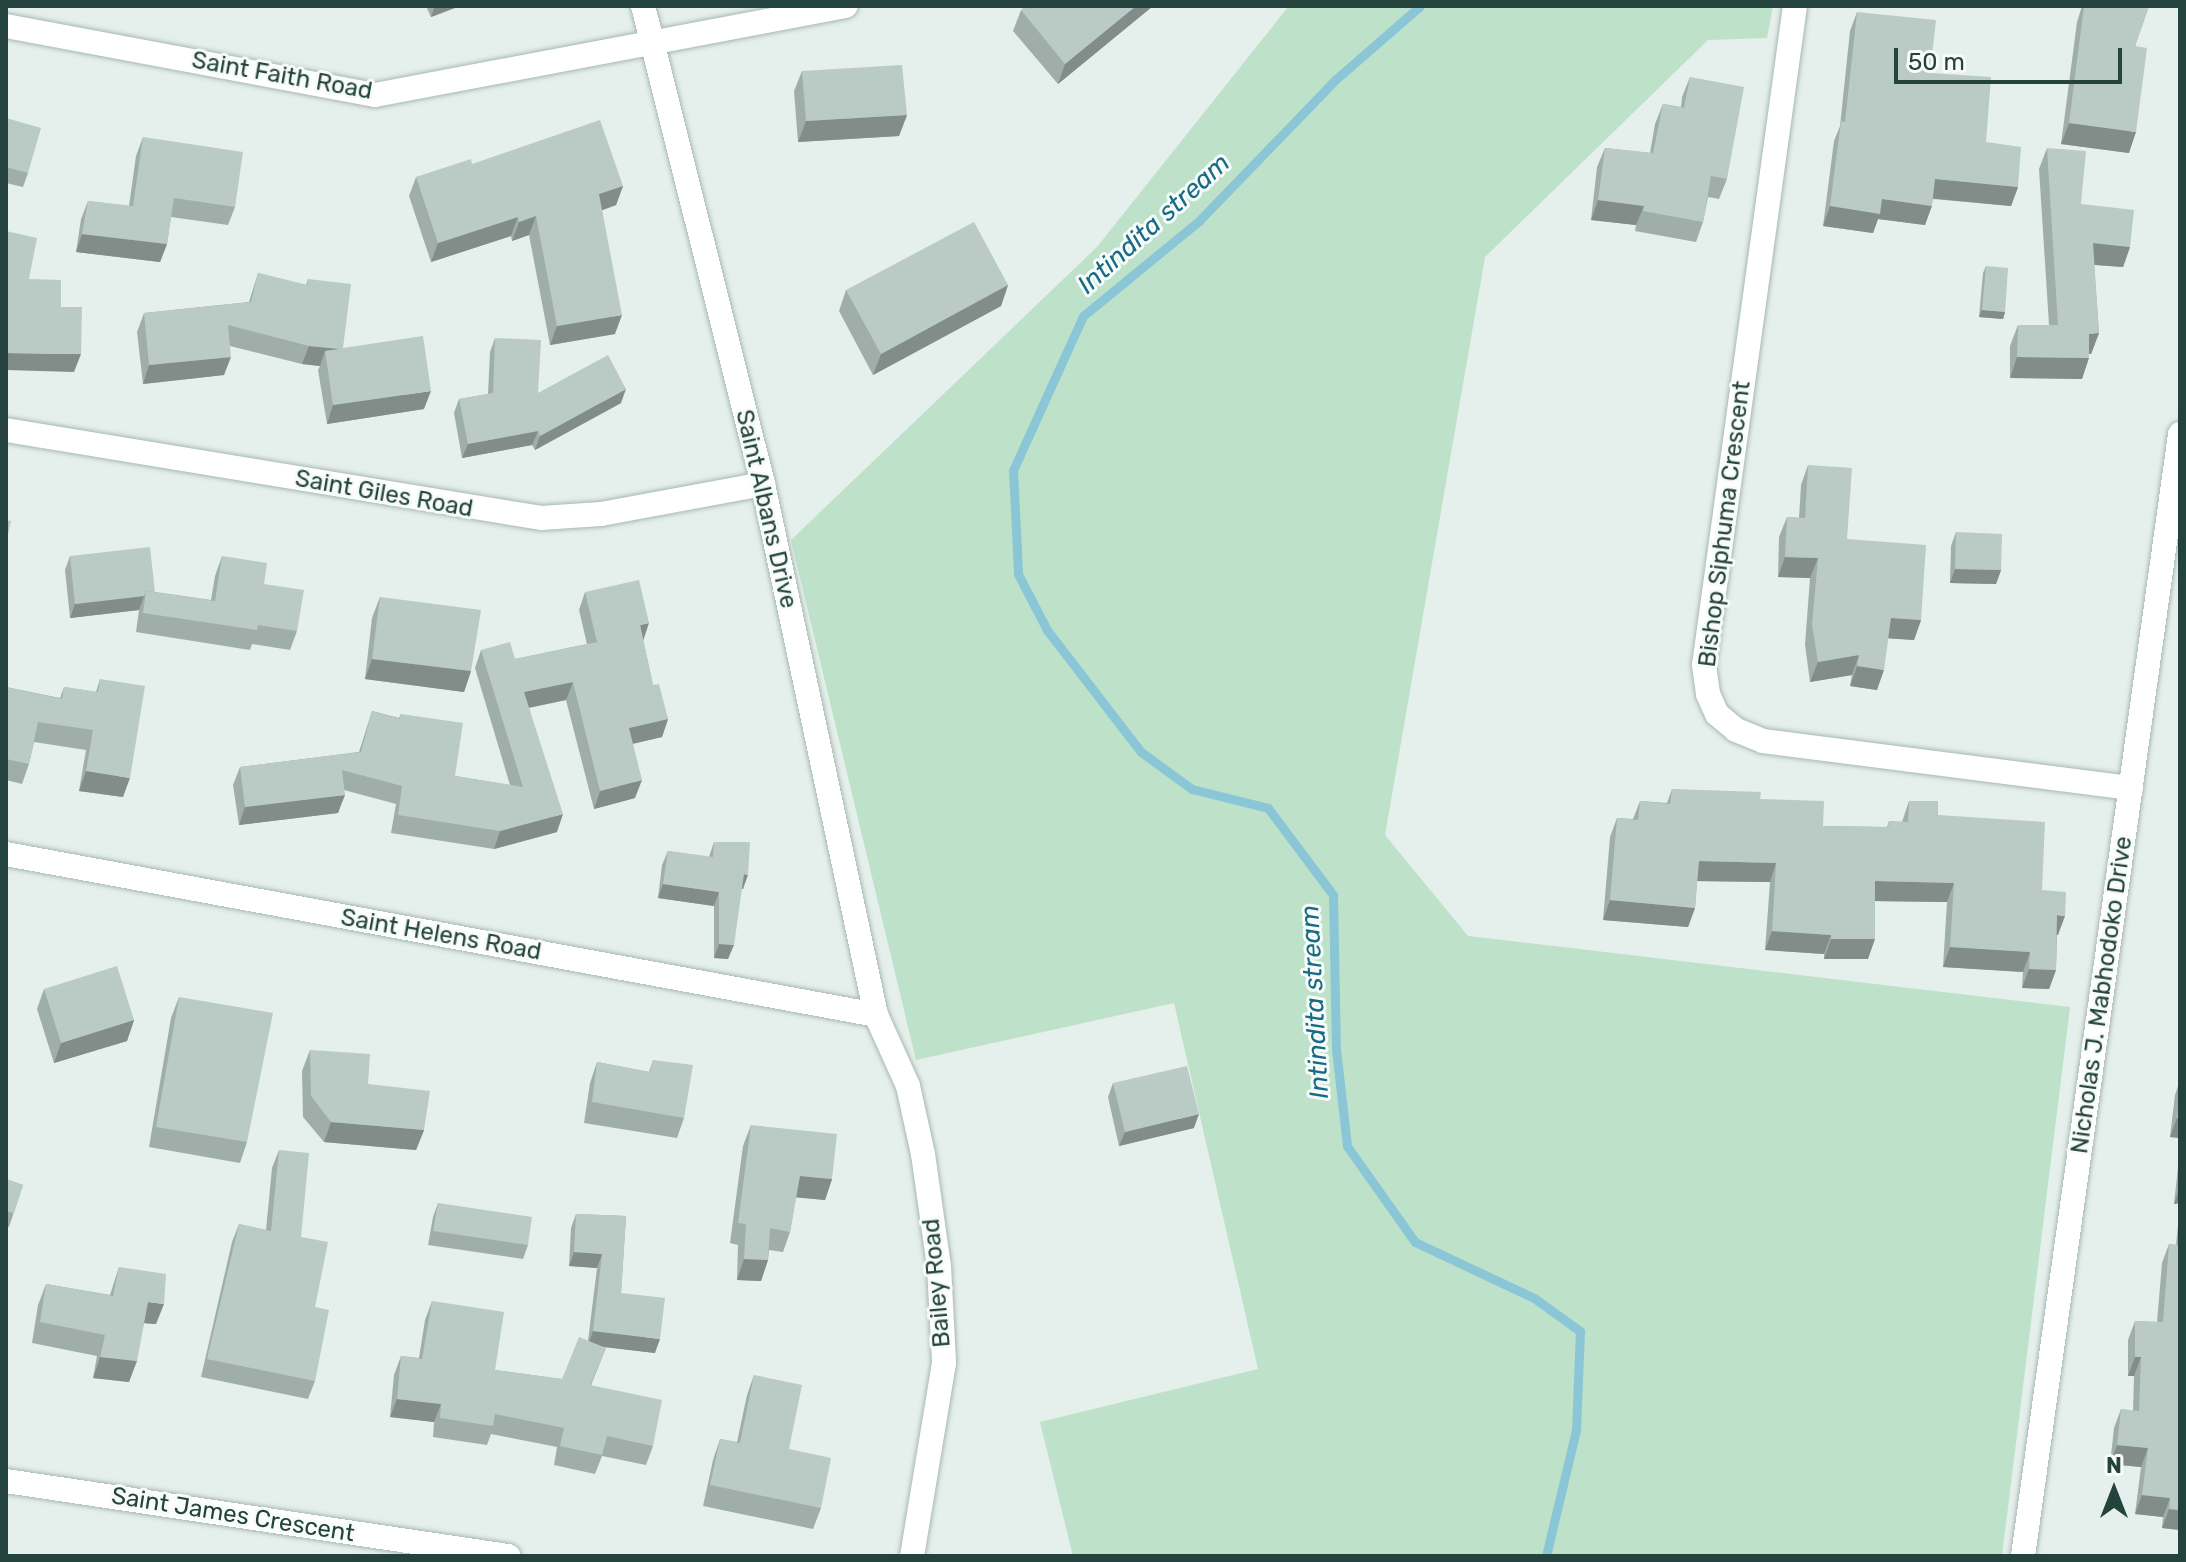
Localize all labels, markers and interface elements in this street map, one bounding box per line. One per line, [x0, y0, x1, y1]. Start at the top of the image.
scale bar [1898, 32, 2126, 82]
street label: Saint Faith Road [190, 46, 374, 106]
text: 50 m [1908, 48, 1965, 76]
water label: Intindita stream [1071, 147, 1237, 301]
street label: Bishop Siphuma Crescent [1693, 379, 1757, 669]
street label: Saint Albans Drive [729, 407, 803, 611]
street label: Saint Giles Road [293, 464, 475, 524]
street label: Nicholas J. Mabhodoko Drive [2065, 834, 2139, 1156]
street label: Saint Helens Road [339, 903, 543, 967]
water label: Intindita stream [1294, 904, 1336, 1100]
street label: Bailey Road [917, 1217, 957, 1349]
north arrow [2074, 1450, 2154, 1530]
text: N [2106, 1452, 2122, 1479]
street label: Saint James Crescent [109, 1482, 357, 1548]

